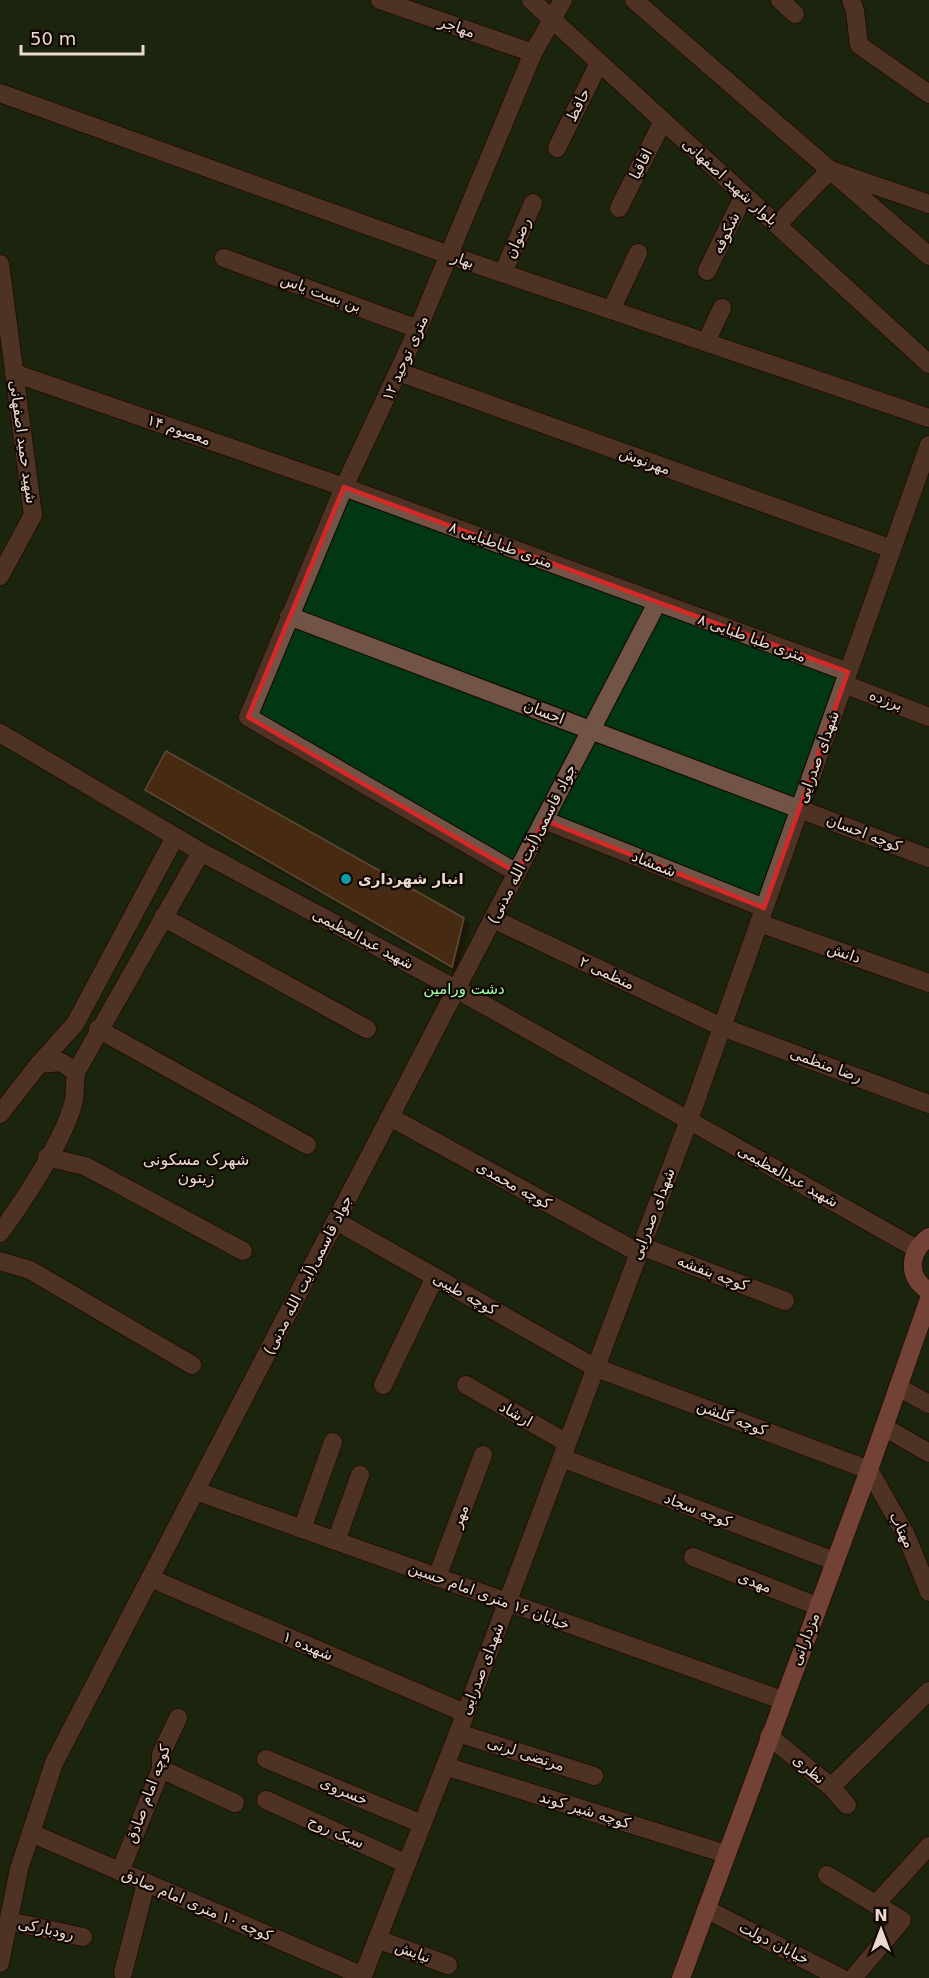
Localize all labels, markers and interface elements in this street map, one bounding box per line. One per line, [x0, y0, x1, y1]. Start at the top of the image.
street label: مهاجر [436, 12, 477, 42]
scale bar [21, 18, 142, 56]
text: 50 m [30, 28, 76, 49]
street label: حافظ [562, 85, 594, 125]
street label: بلوار شهید اصفهانی [679, 134, 781, 230]
street label: اقاقیا [626, 146, 656, 182]
street label: شکوفه [708, 209, 744, 257]
street label: رضوان [501, 215, 535, 261]
street label: بهار [448, 247, 477, 272]
street label: بن بست یاس [278, 270, 364, 316]
street label: ۱۲ متری توحید [378, 312, 432, 404]
street label: شهید حمید اصفهانی [5, 379, 41, 505]
street label: ۱۴ معصوم [145, 411, 213, 449]
street label: مهرنوش [617, 443, 673, 479]
street label: ۸ متری طباطبایی [447, 518, 555, 572]
street label: ۸ متری طبا طبایی [695, 610, 809, 666]
street label: برزده [867, 685, 905, 715]
street label: احسان [521, 696, 567, 728]
street label: شهدای صدرایی [793, 708, 843, 806]
street label: جواد قاسمی(آیت الله مدنی) [484, 761, 580, 927]
street label: کوچه احسان [824, 810, 905, 856]
street label: شمشاد [629, 847, 679, 881]
place label: انبار شهرداری [358, 870, 464, 888]
marker: انبار شهرداری [339, 872, 353, 886]
street label: شهید عبدالعظیمی [309, 905, 417, 973]
street label: دانش [825, 939, 863, 967]
street label: منظمی ۲ [577, 952, 637, 994]
park label: دشت ورامین [423, 980, 505, 998]
street label: رضا منظمی [788, 1044, 864, 1086]
street label: شهید عبدالعظیمی [735, 1141, 841, 1211]
district label: شهرک مسکونی زیتون [143, 1150, 249, 1188]
street label: کوچه محمدی [473, 1157, 555, 1213]
street label: شهدای صدرایی [627, 1166, 679, 1262]
street label: جواد قاسمی(آیت الله مدنی) [260, 1192, 356, 1358]
street label: کوچه بنفشه [675, 1251, 752, 1295]
street label: کوچه طیبی [430, 1269, 501, 1319]
street label: کوچه گلشن [694, 1396, 771, 1440]
street label: ارشاد [496, 1397, 536, 1431]
street label: کوچه سجاد [662, 1489, 735, 1531]
street label: مهر [447, 1502, 473, 1531]
street label: مهتاب [885, 1509, 919, 1551]
street label: خیابان ۱۶ متری امام حسین [406, 1558, 572, 1634]
street label: مهدی [736, 1567, 774, 1597]
street label: مزدارانی [787, 1610, 823, 1668]
street label: شهدای صدرایی [456, 1621, 508, 1717]
street label: شهیده ۱ [280, 1627, 336, 1665]
street label: مرتضی لرنی [485, 1733, 567, 1775]
street label: کوچه امام صادق [122, 1742, 174, 1846]
street label: نظری [789, 1750, 829, 1788]
street label: خسروی [318, 1773, 370, 1809]
street label: کوچه شیر کوند [537, 1788, 633, 1833]
street label: سبک روح [305, 1812, 367, 1852]
street label: کوچه ۱۰ متری امام صادق [119, 1865, 276, 1945]
north arrow [851, 1900, 911, 1960]
text: N [874, 1906, 888, 1925]
street label: رودبارکی [16, 1914, 76, 1944]
street label: خیابان دولت [736, 1918, 812, 1968]
street label: نیایش [393, 1937, 433, 1967]

